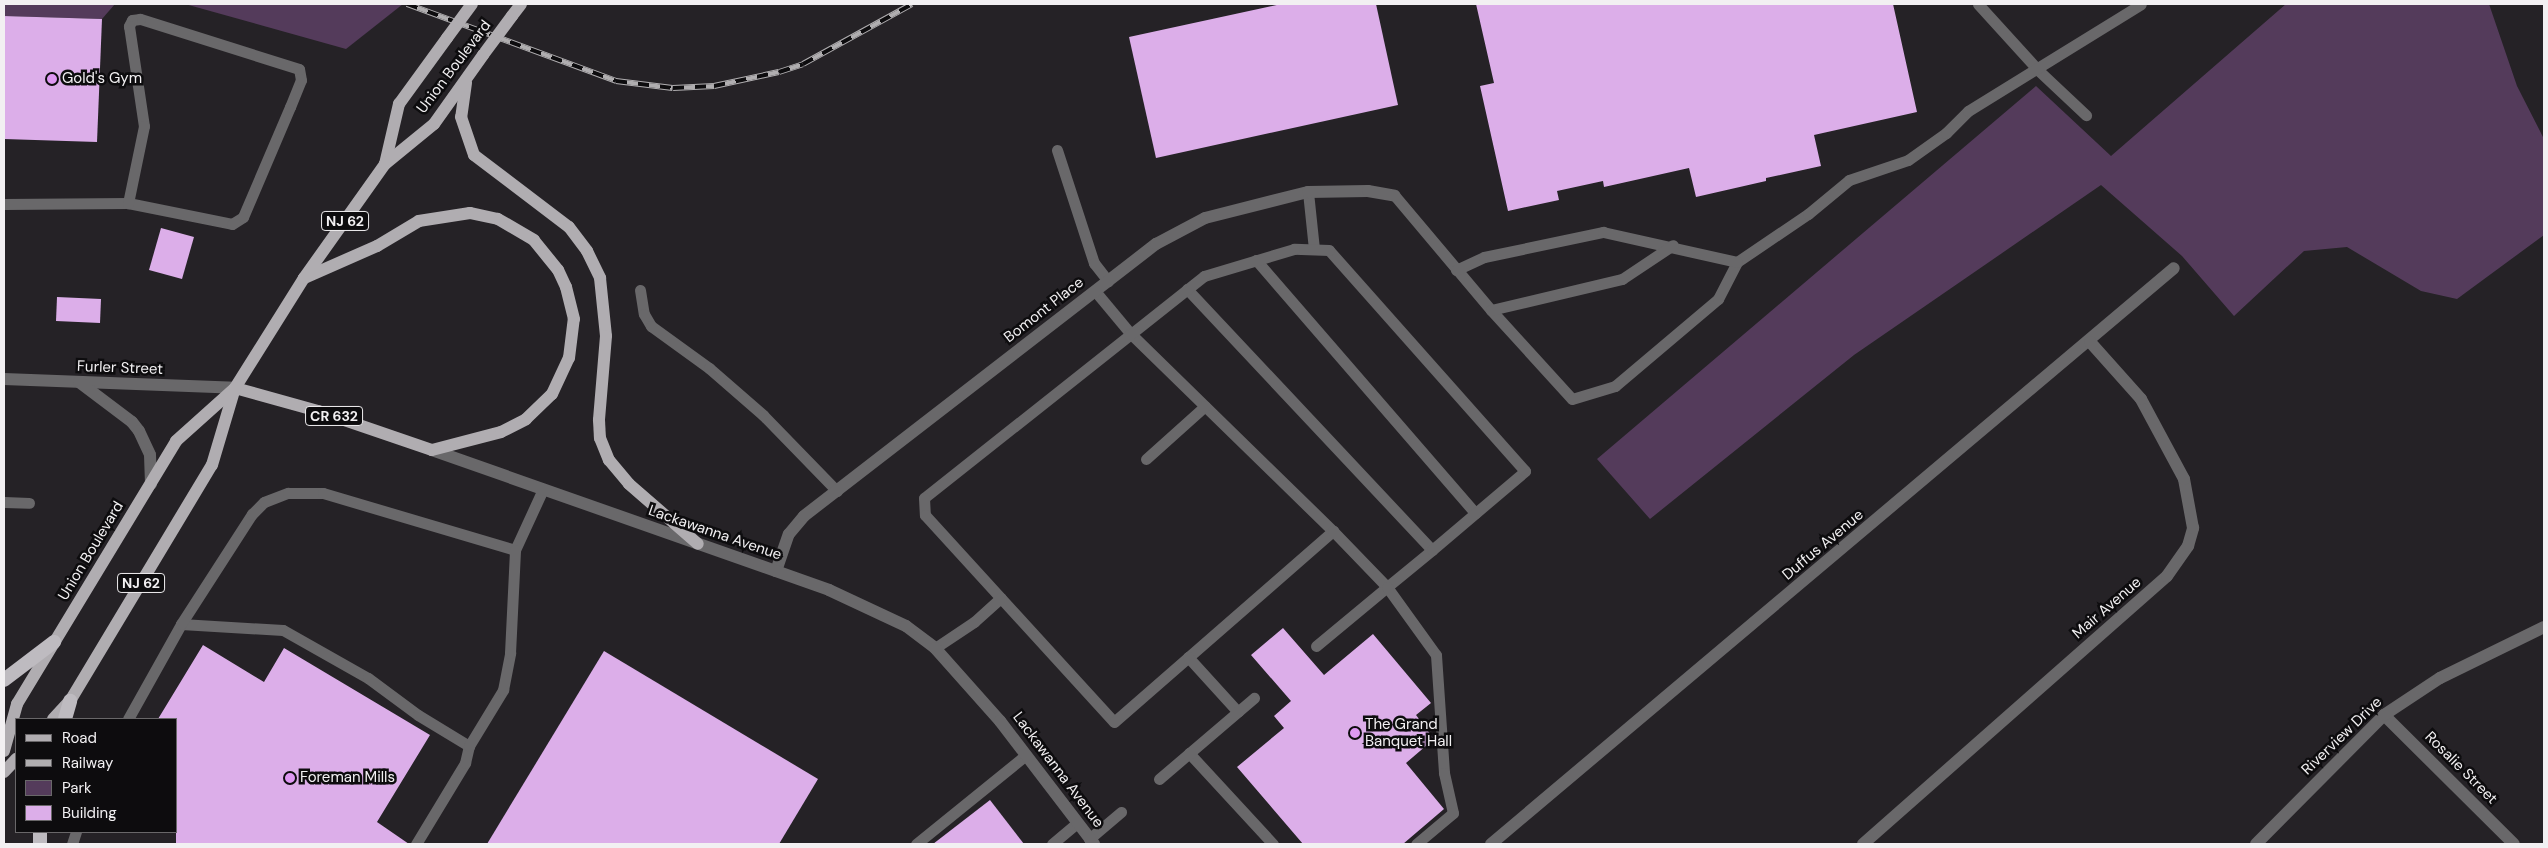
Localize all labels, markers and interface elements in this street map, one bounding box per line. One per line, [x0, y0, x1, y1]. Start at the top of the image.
street label: Union Boulevard [413, 17, 495, 117]
place label: Gold's Gym [62, 70, 142, 88]
marker: Gold's Gym [46, 73, 58, 85]
road number: NJ 62 [320, 210, 370, 232]
street label: Bomont Place [1001, 273, 1087, 347]
street label: Furler Street [77, 358, 163, 378]
road number: CR 632 [304, 404, 364, 428]
street label: Union Boulevard [54, 498, 128, 604]
street label: Lackawanna Avenue [646, 502, 784, 564]
street label: Duffus Avenue [1779, 506, 1867, 584]
road number: NJ 62 [116, 572, 166, 594]
street label: Mair Avenue [2069, 573, 2145, 643]
street label: Riverview Drive [2298, 693, 2386, 779]
street label: Lackawanna Avenue [1009, 709, 1107, 831]
place label: The Grand Banquet Hall [1365, 715, 1452, 750]
legend [15, 718, 178, 833]
marker: The Grand Banquet Hall [1349, 727, 1361, 739]
text: Road [62, 728, 97, 748]
street label: Rosalie Street [2421, 728, 2501, 808]
text: Railway [62, 753, 113, 773]
place label: Foreman Mills [300, 769, 395, 787]
marker: Foreman Mills [284, 772, 296, 784]
text: Park [62, 778, 92, 798]
text: Building [62, 803, 117, 823]

